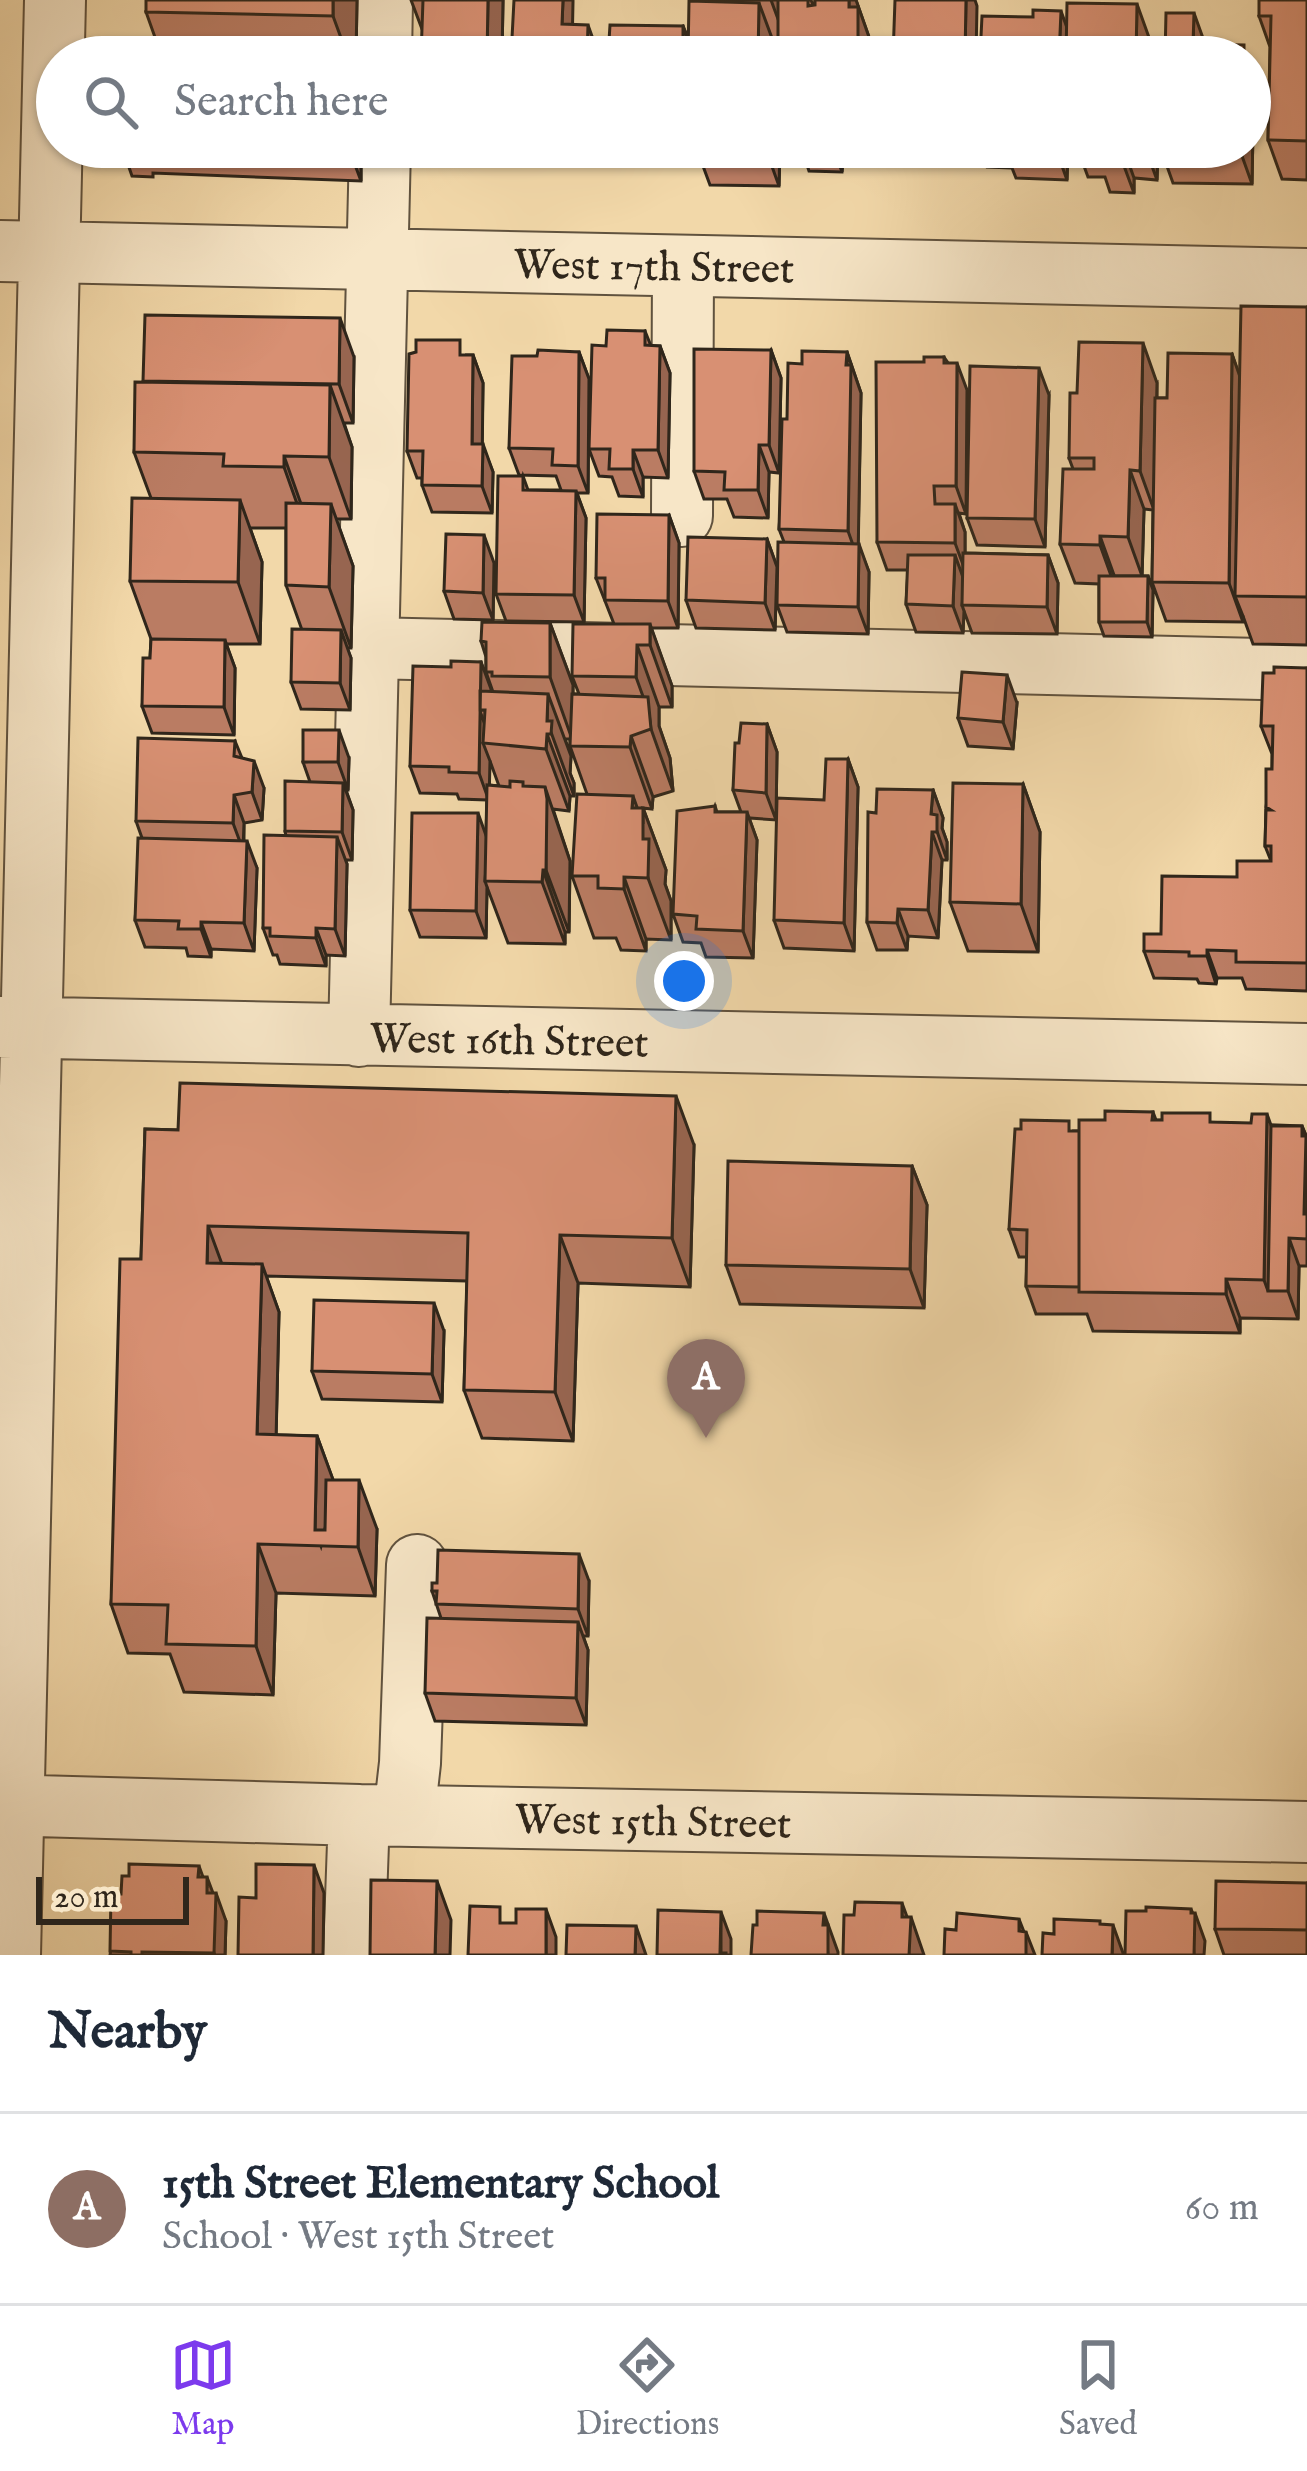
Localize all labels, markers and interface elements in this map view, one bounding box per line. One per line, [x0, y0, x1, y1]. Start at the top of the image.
search box [36, 36, 1271, 168]
icon: search [78, 69, 144, 135]
text: Search here [174, 74, 388, 131]
street label: West 17th Street [513, 240, 795, 297]
your location [654, 951, 714, 1011]
street label: West 16th Street [369, 1014, 649, 1071]
pin: A [667, 1339, 745, 1438]
street label: West 15th Street [514, 1795, 792, 1852]
scale bar [36, 1871, 189, 1924]
text: 20 m [54, 1877, 118, 1919]
text: Nearby [48, 2001, 207, 2066]
text: 15th Street Elementary School [162, 2156, 719, 2213]
text: A [74, 2184, 100, 2233]
text: 60 m [1185, 2184, 1259, 2233]
text: School · West 15th Street [162, 2213, 555, 2262]
tab: Map [170, 2332, 236, 2446]
tab: Directions [576, 2332, 719, 2446]
tab: Saved [1059, 2332, 1137, 2446]

